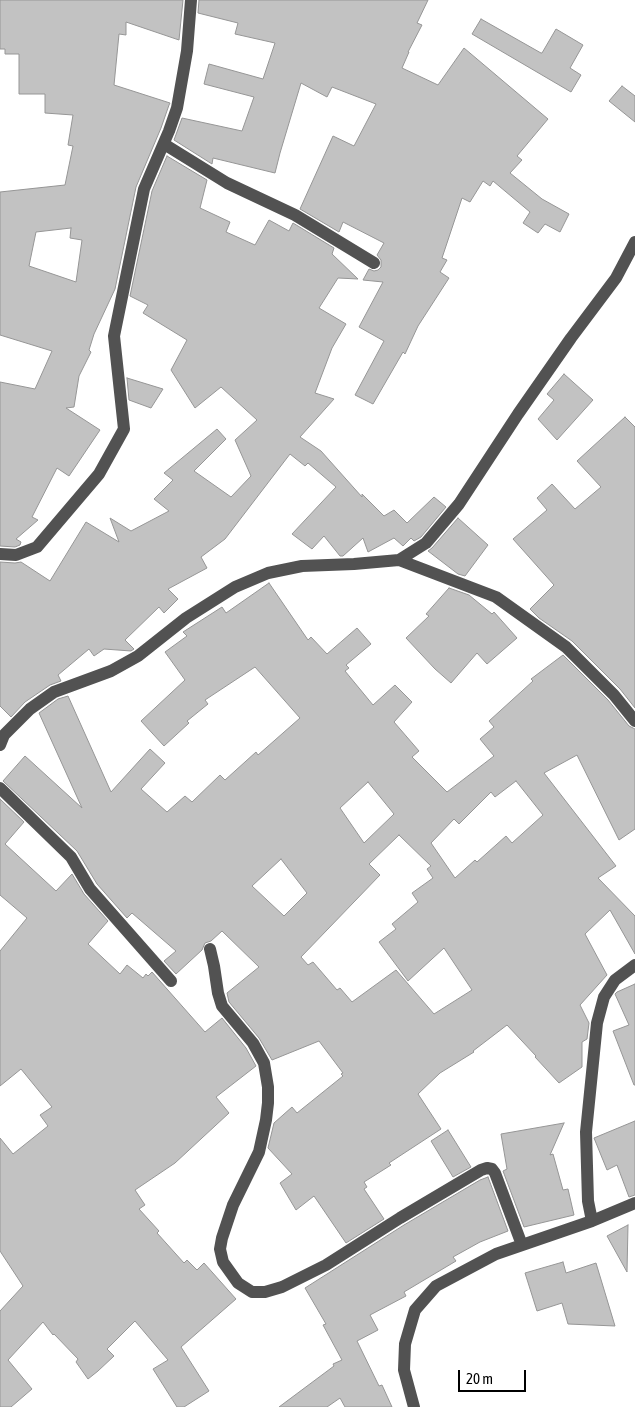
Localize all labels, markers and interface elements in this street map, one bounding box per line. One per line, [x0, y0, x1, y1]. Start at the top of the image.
scale bar [460, 1360, 528, 1392]
text: 20 m [466, 1370, 493, 1387]

